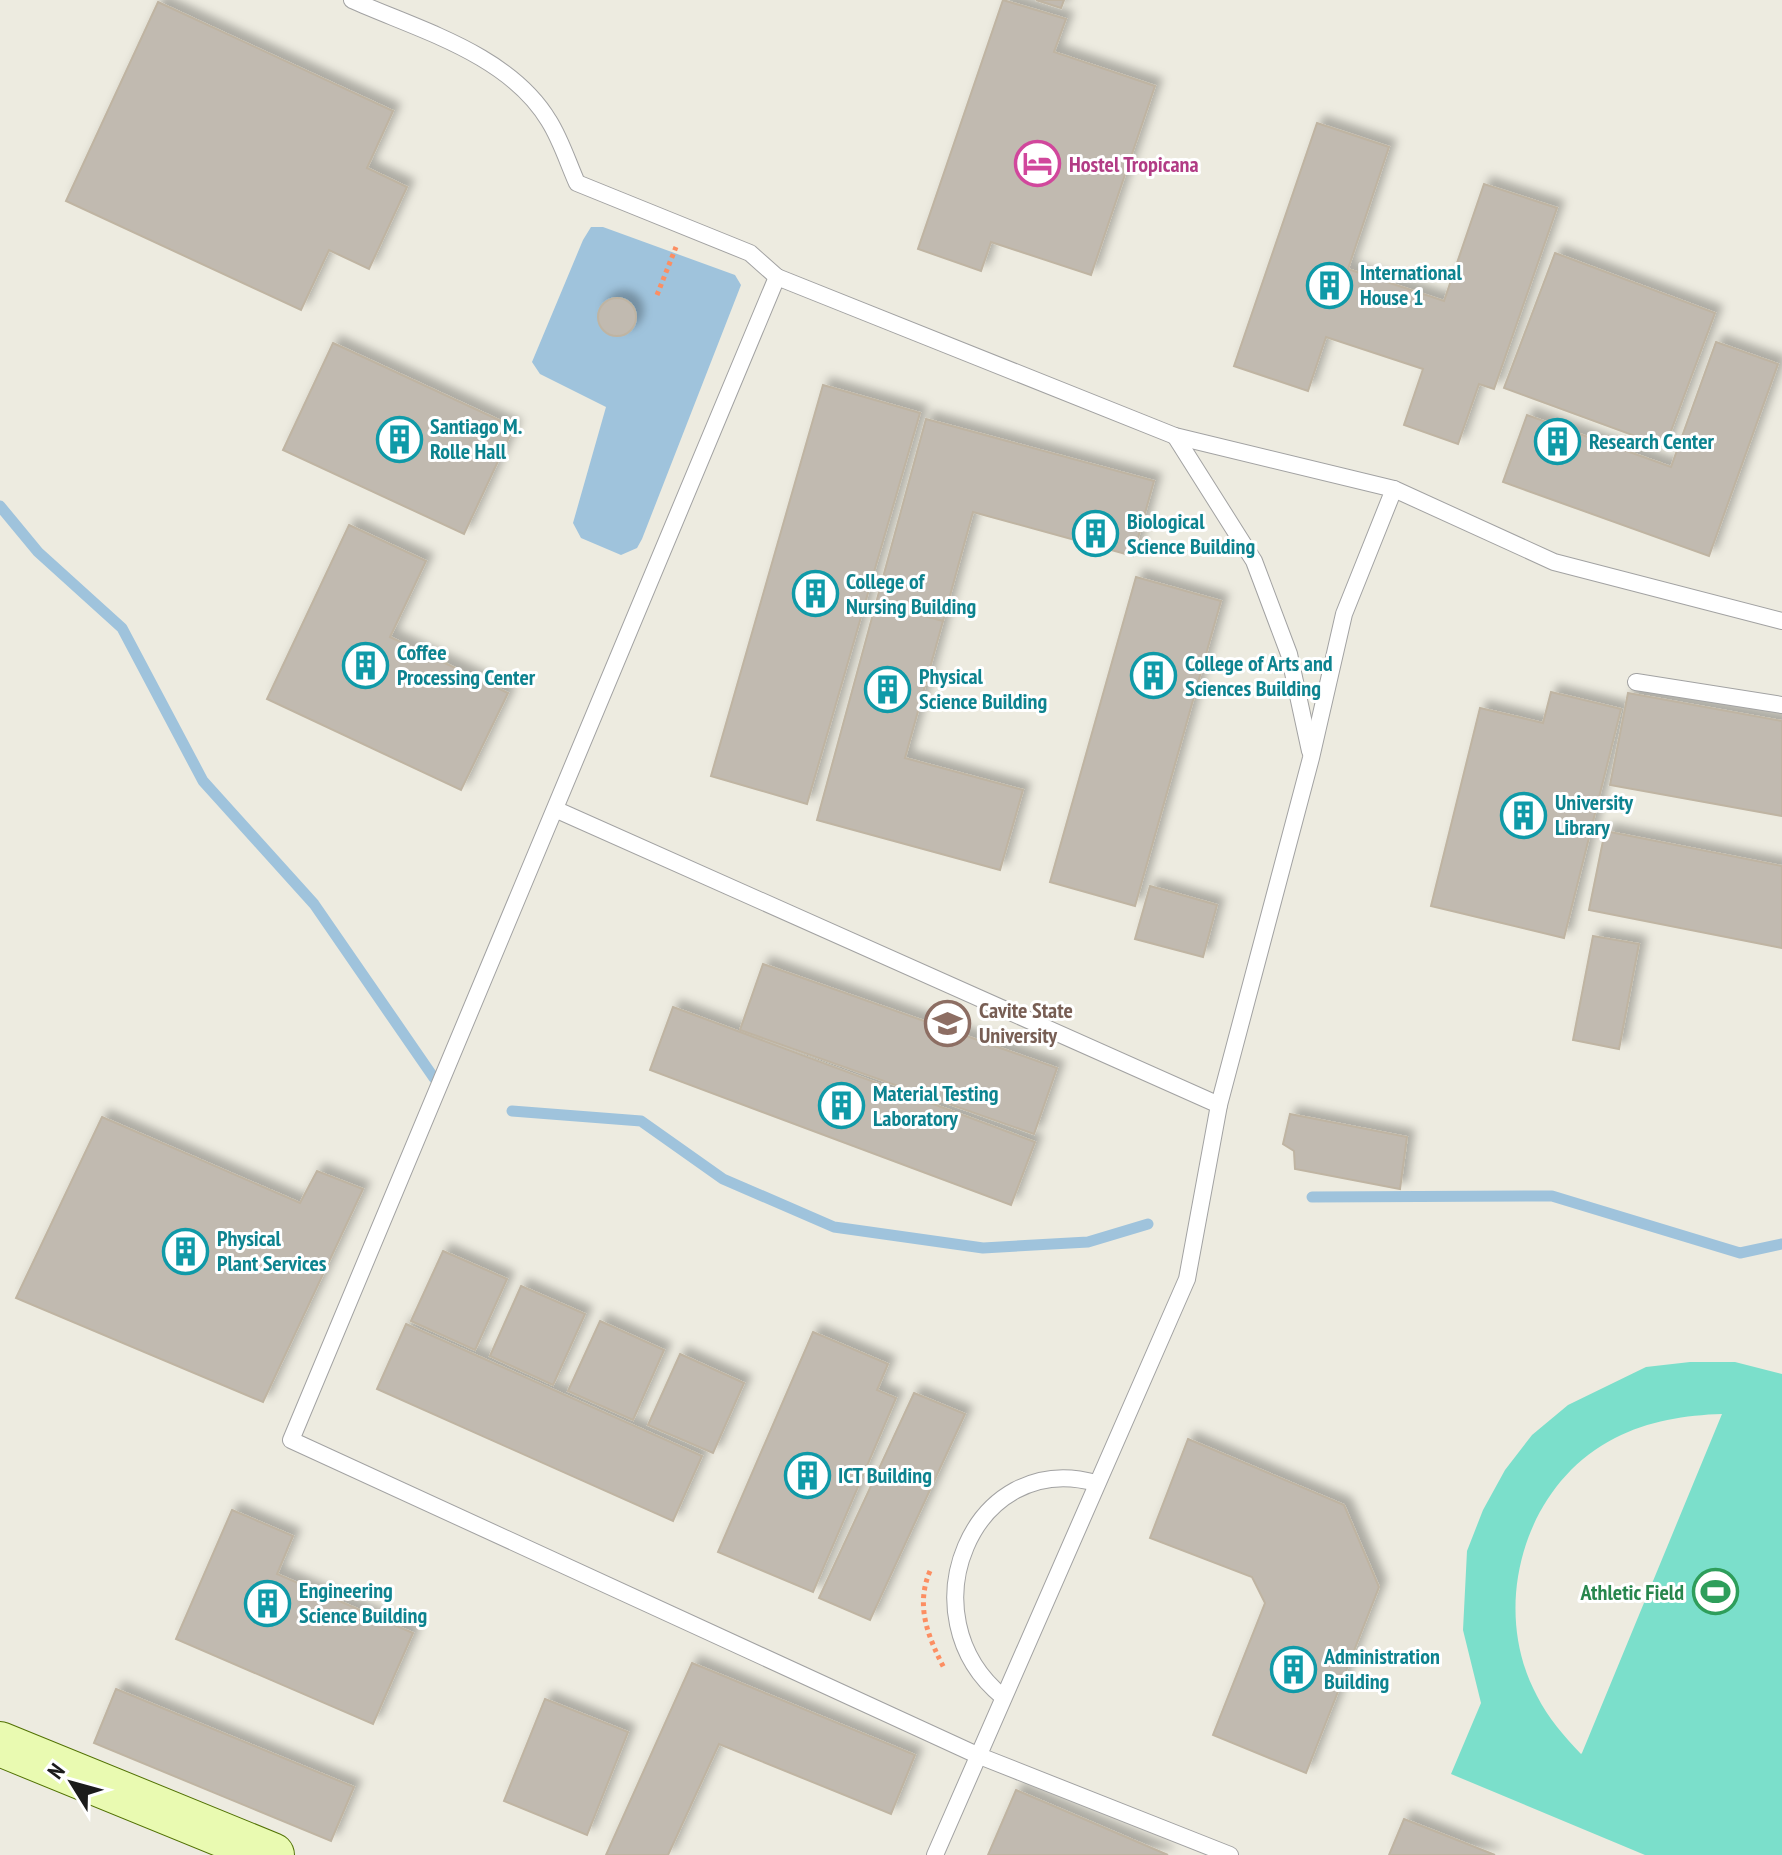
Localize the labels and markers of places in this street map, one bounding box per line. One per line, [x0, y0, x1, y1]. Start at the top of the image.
hotel icon: Hostel Tropicana [1014, 140, 1062, 188]
place label: Hostel Tropicana [1069, 150, 1199, 178]
place label: International House 1 [1360, 258, 1462, 311]
building icon: International House 1 [1305, 261, 1353, 309]
place label: Santiago M. Rolle Hall [430, 412, 522, 465]
building icon: Santiago M. Rolle Hall [375, 415, 423, 463]
building icon: Research Center [1534, 417, 1582, 465]
place label: Research Center [1589, 427, 1715, 455]
place label: Biological Science Building [1127, 507, 1255, 560]
building icon: Biological Science Building [1072, 510, 1120, 558]
place label: College of Nursing Building [846, 567, 976, 620]
building icon: College of Nursing Building [791, 570, 839, 618]
place label: Coffee Processing Center [397, 638, 536, 691]
building icon: Coffee Processing Center [342, 641, 390, 689]
place label: College of Arts and Sciences Building [1185, 649, 1333, 702]
building icon: College of Arts and Sciences Building [1130, 652, 1178, 700]
place label: Physical Science Building [919, 662, 1047, 715]
building icon: Physical Science Building [864, 665, 912, 713]
place label: University Library [1555, 788, 1634, 841]
building icon: University Library [1500, 791, 1548, 839]
place label: Cavite State University [979, 996, 1073, 1049]
school or university icon: Cavite State University [924, 999, 972, 1047]
place label: Material Testing Laboratory [873, 1079, 998, 1132]
building icon: Material Testing Laboratory [818, 1082, 866, 1130]
place label: Physical Plant Services [217, 1224, 327, 1277]
building icon: Physical Plant Services [162, 1227, 210, 1275]
building icon: ICT Building [783, 1451, 831, 1499]
place label: ICT Building [838, 1461, 932, 1489]
sports icon: Athletic Field [1691, 1568, 1739, 1616]
place label: Engineering Science Building [299, 1576, 427, 1629]
place label: Athletic Field [1580, 1578, 1684, 1606]
building icon: Engineering Science Building [244, 1579, 292, 1627]
place label: Administration Building [1323, 1642, 1440, 1695]
building icon: Administration Building [1269, 1645, 1317, 1693]

